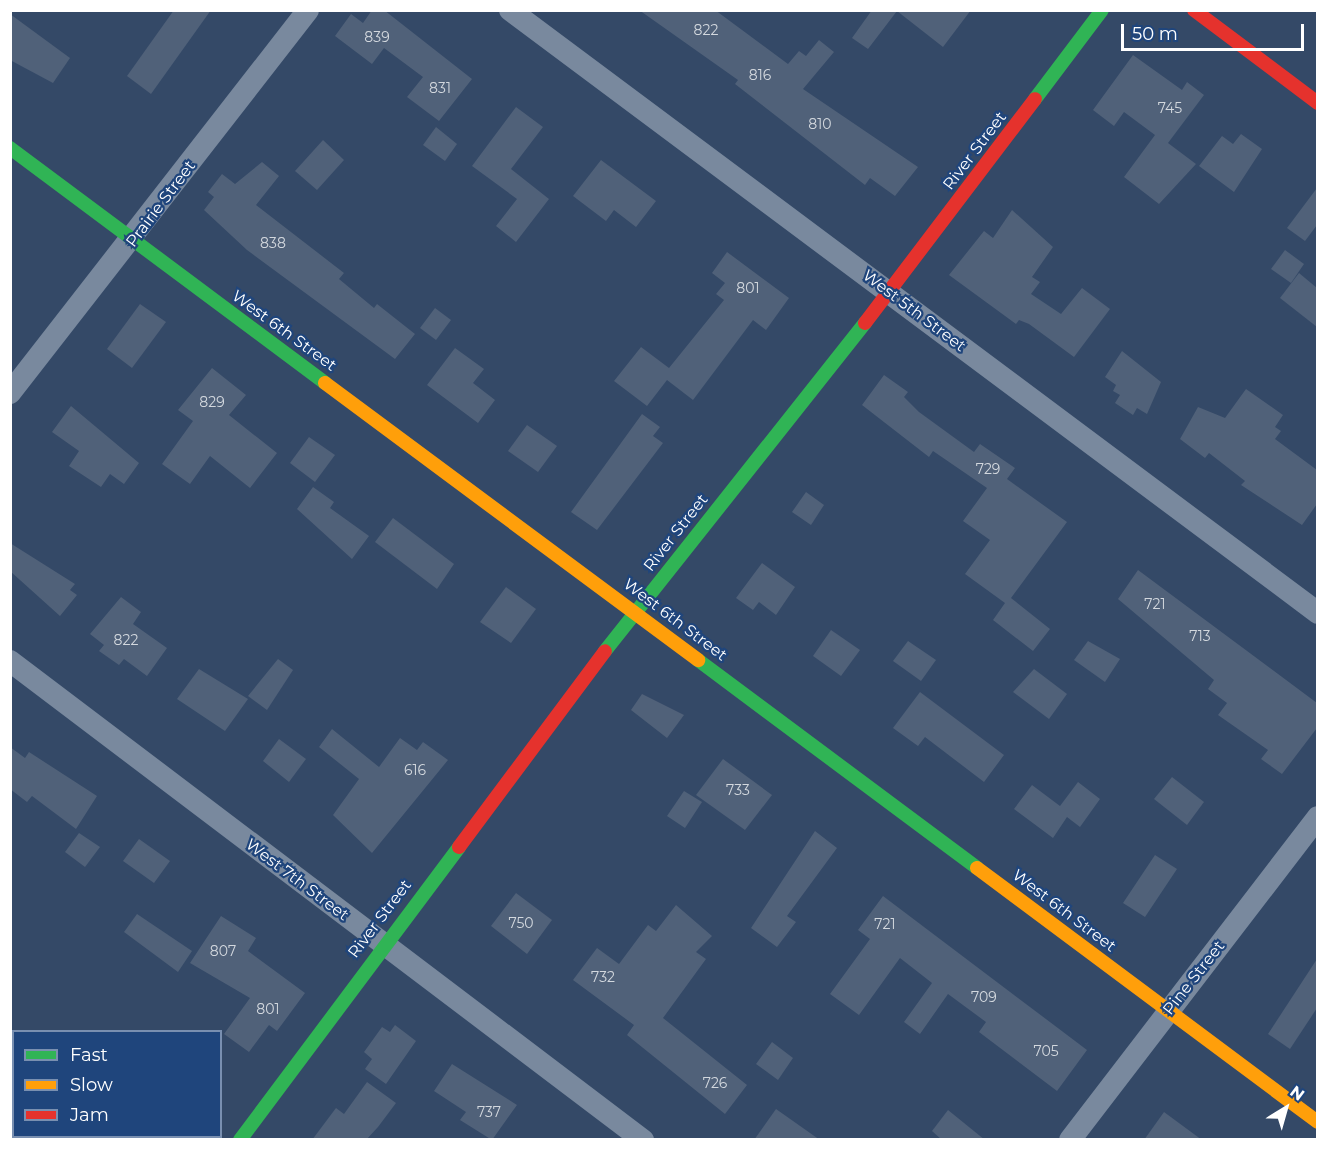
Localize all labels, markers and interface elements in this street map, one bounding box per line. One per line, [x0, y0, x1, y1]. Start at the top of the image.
scale bar [1124, 12, 1307, 50]
house number: 822 [694, 22, 718, 38]
text: 50 m [1132, 23, 1178, 45]
house number: 839 [364, 29, 390, 45]
house number: 816 [749, 67, 771, 83]
house number: 831 [429, 80, 451, 96]
house number: 745 [1158, 100, 1182, 116]
street label: River Street [939, 108, 1011, 194]
house number: 810 [808, 116, 832, 132]
street label: Prairie Street [122, 157, 200, 251]
house number: 838 [260, 235, 286, 251]
street label: West 5th Street [859, 266, 969, 356]
house number: 801 [736, 280, 760, 296]
street label: West 6th Street [228, 287, 340, 375]
house number: 829 [199, 394, 225, 410]
house number: 729 [976, 461, 1000, 477]
street label: River Street [640, 490, 712, 576]
street label: West 6th Street [619, 575, 731, 665]
house number: 721 [1144, 596, 1166, 612]
house number: 713 [1189, 628, 1211, 644]
house number: 822 [114, 632, 138, 648]
house number: 616 [404, 762, 426, 778]
house number: 733 [726, 782, 750, 798]
street label: West 7th Street [242, 835, 352, 925]
street label: West 6th Street [1008, 866, 1120, 956]
street label: River Street [344, 876, 416, 962]
house number: 750 [508, 915, 534, 931]
house number: 721 [874, 916, 896, 932]
street label: Pine Street [1159, 937, 1229, 1019]
house number: 807 [210, 943, 236, 959]
house number: 732 [591, 969, 615, 985]
house number: 709 [971, 989, 997, 1005]
house number: 801 [256, 1001, 280, 1017]
legend [12, 1030, 222, 1138]
house number: 705 [1033, 1043, 1059, 1059]
text: Fast [70, 1044, 108, 1066]
text: Slow [70, 1074, 113, 1096]
house number: 726 [703, 1075, 727, 1091]
north arrow [1256, 1078, 1316, 1138]
text: N [1286, 1082, 1308, 1105]
text: Jam [70, 1104, 109, 1126]
house number: 737 [477, 1104, 501, 1120]

